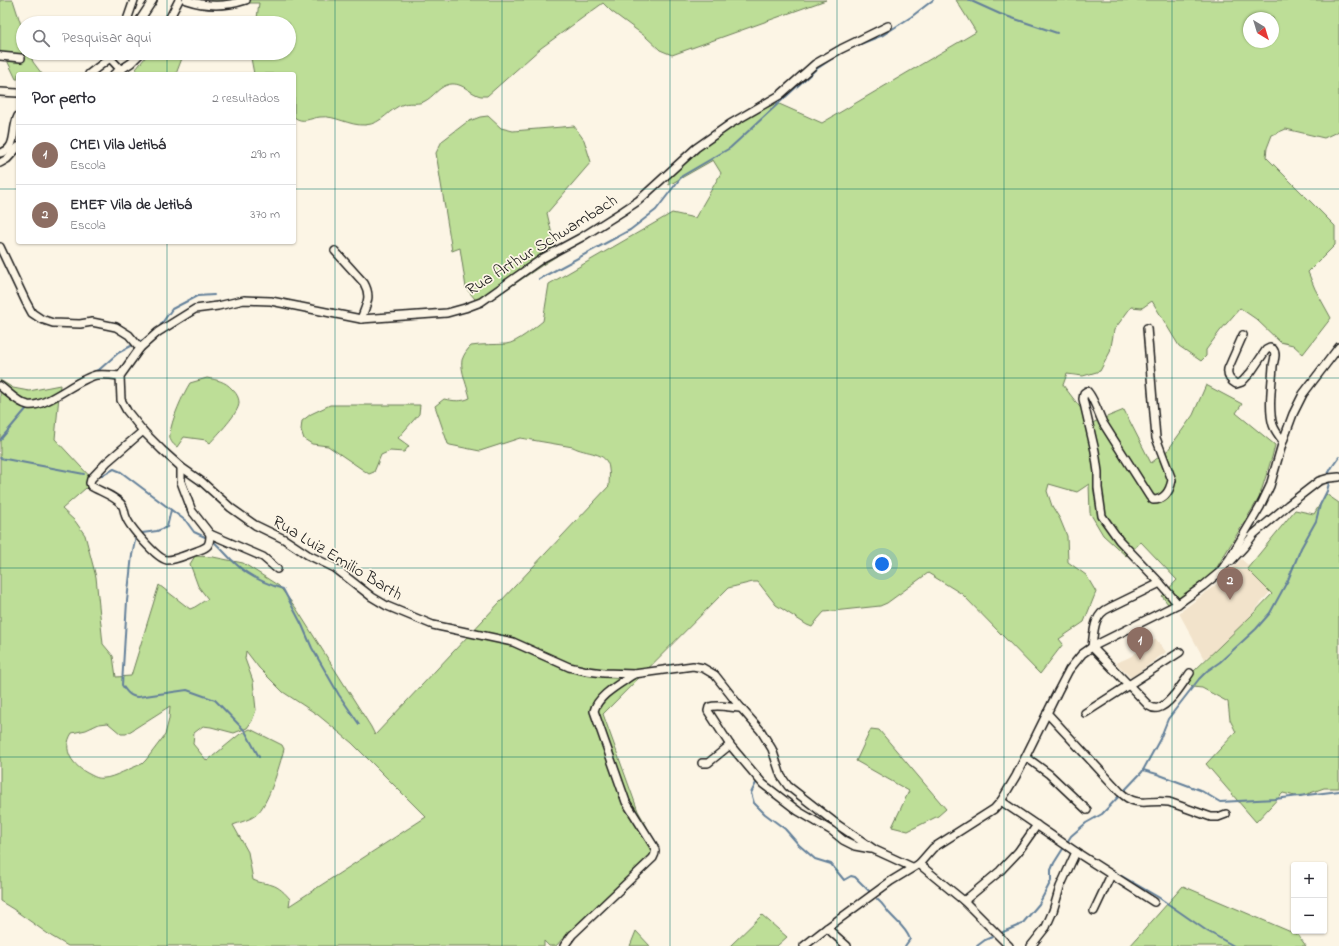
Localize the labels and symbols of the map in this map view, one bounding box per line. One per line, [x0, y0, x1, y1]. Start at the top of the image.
north arrow [1243, 12, 1279, 48]
street label: Rua Arthur Schwambach [461, 188, 623, 302]
street label: Rua Luiz Emilio Barth [267, 509, 407, 607]
your location [872, 554, 892, 574]
pin: 2 [1217, 567, 1243, 600]
pin: 1 [1127, 627, 1153, 660]

